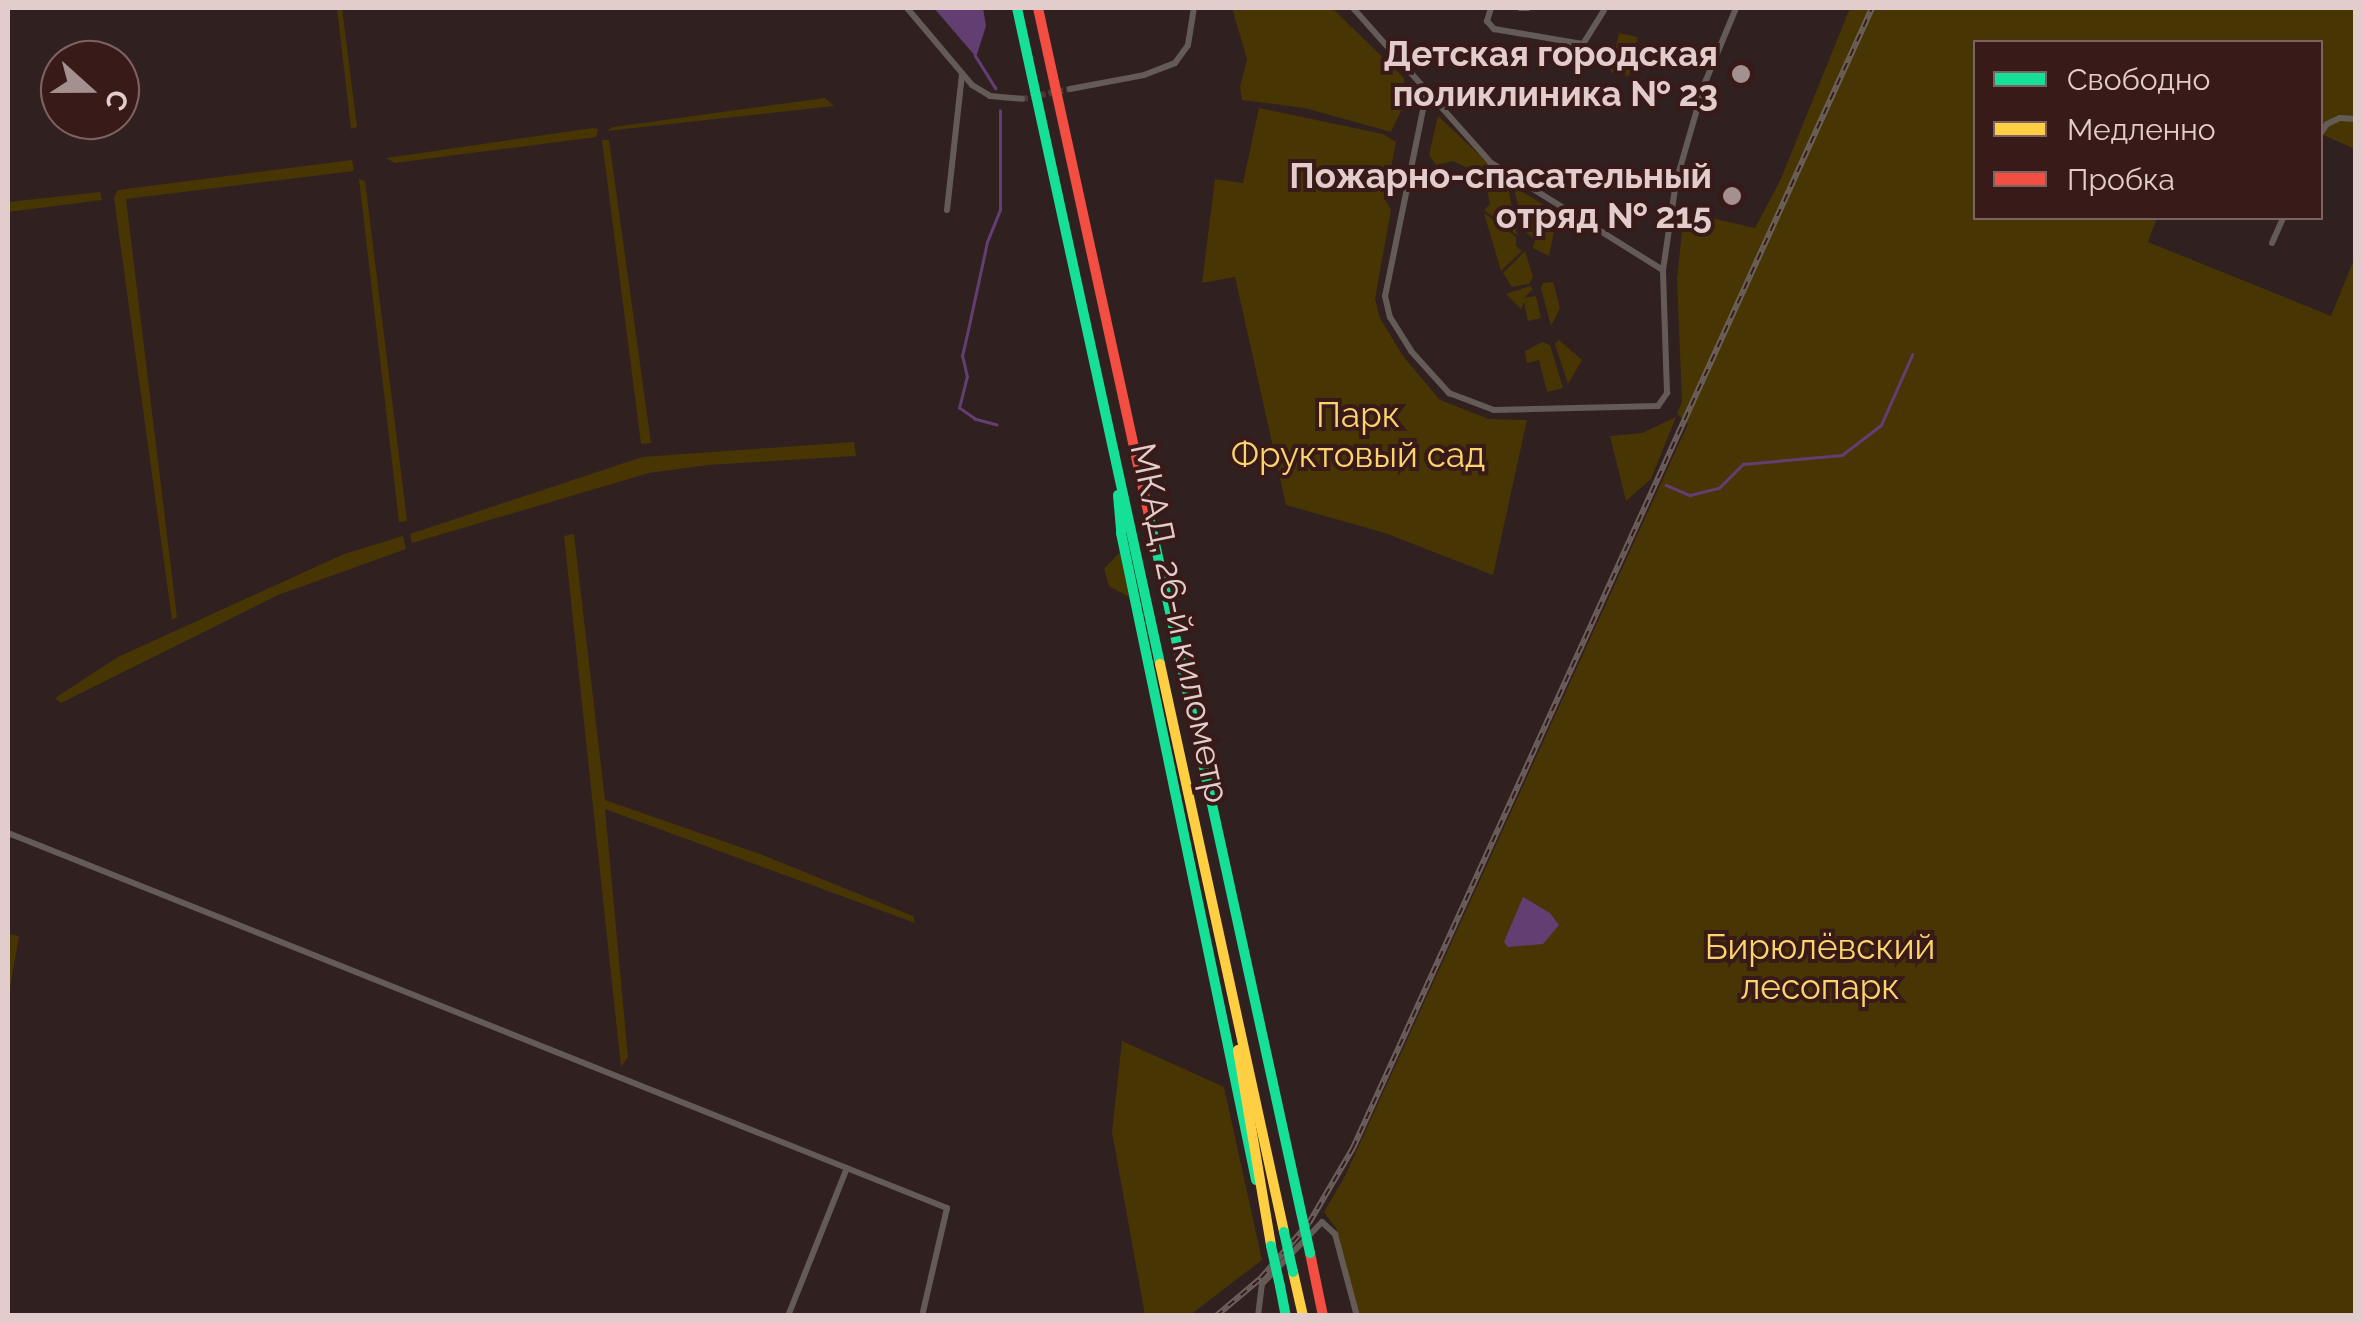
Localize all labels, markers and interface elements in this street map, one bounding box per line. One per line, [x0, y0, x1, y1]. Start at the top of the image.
place label: Детская городская поликлиника № 23 [1384, 33, 1718, 115]
north arrow [40, 40, 140, 140]
legend [1973, 40, 2323, 220]
marker: Детская городская поликлиника № 23 [1728, 61, 1754, 87]
text: Свободно [2067, 62, 2210, 97]
text: С [98, 85, 135, 115]
text: Медленно [2067, 112, 2216, 147]
place label: Пожарно-спасательный отряд № 215 [1289, 155, 1712, 237]
text: Пробка [2067, 162, 2175, 197]
marker: Пожарно-спасательный отряд № 215 [1721, 185, 1743, 207]
park label: Парк Фруктовый сад [1231, 394, 1485, 476]
street label: МКАД, 26-й километр [1121, 439, 1239, 807]
park label: Бирюлёвский лесопарк [1705, 926, 1935, 1008]

